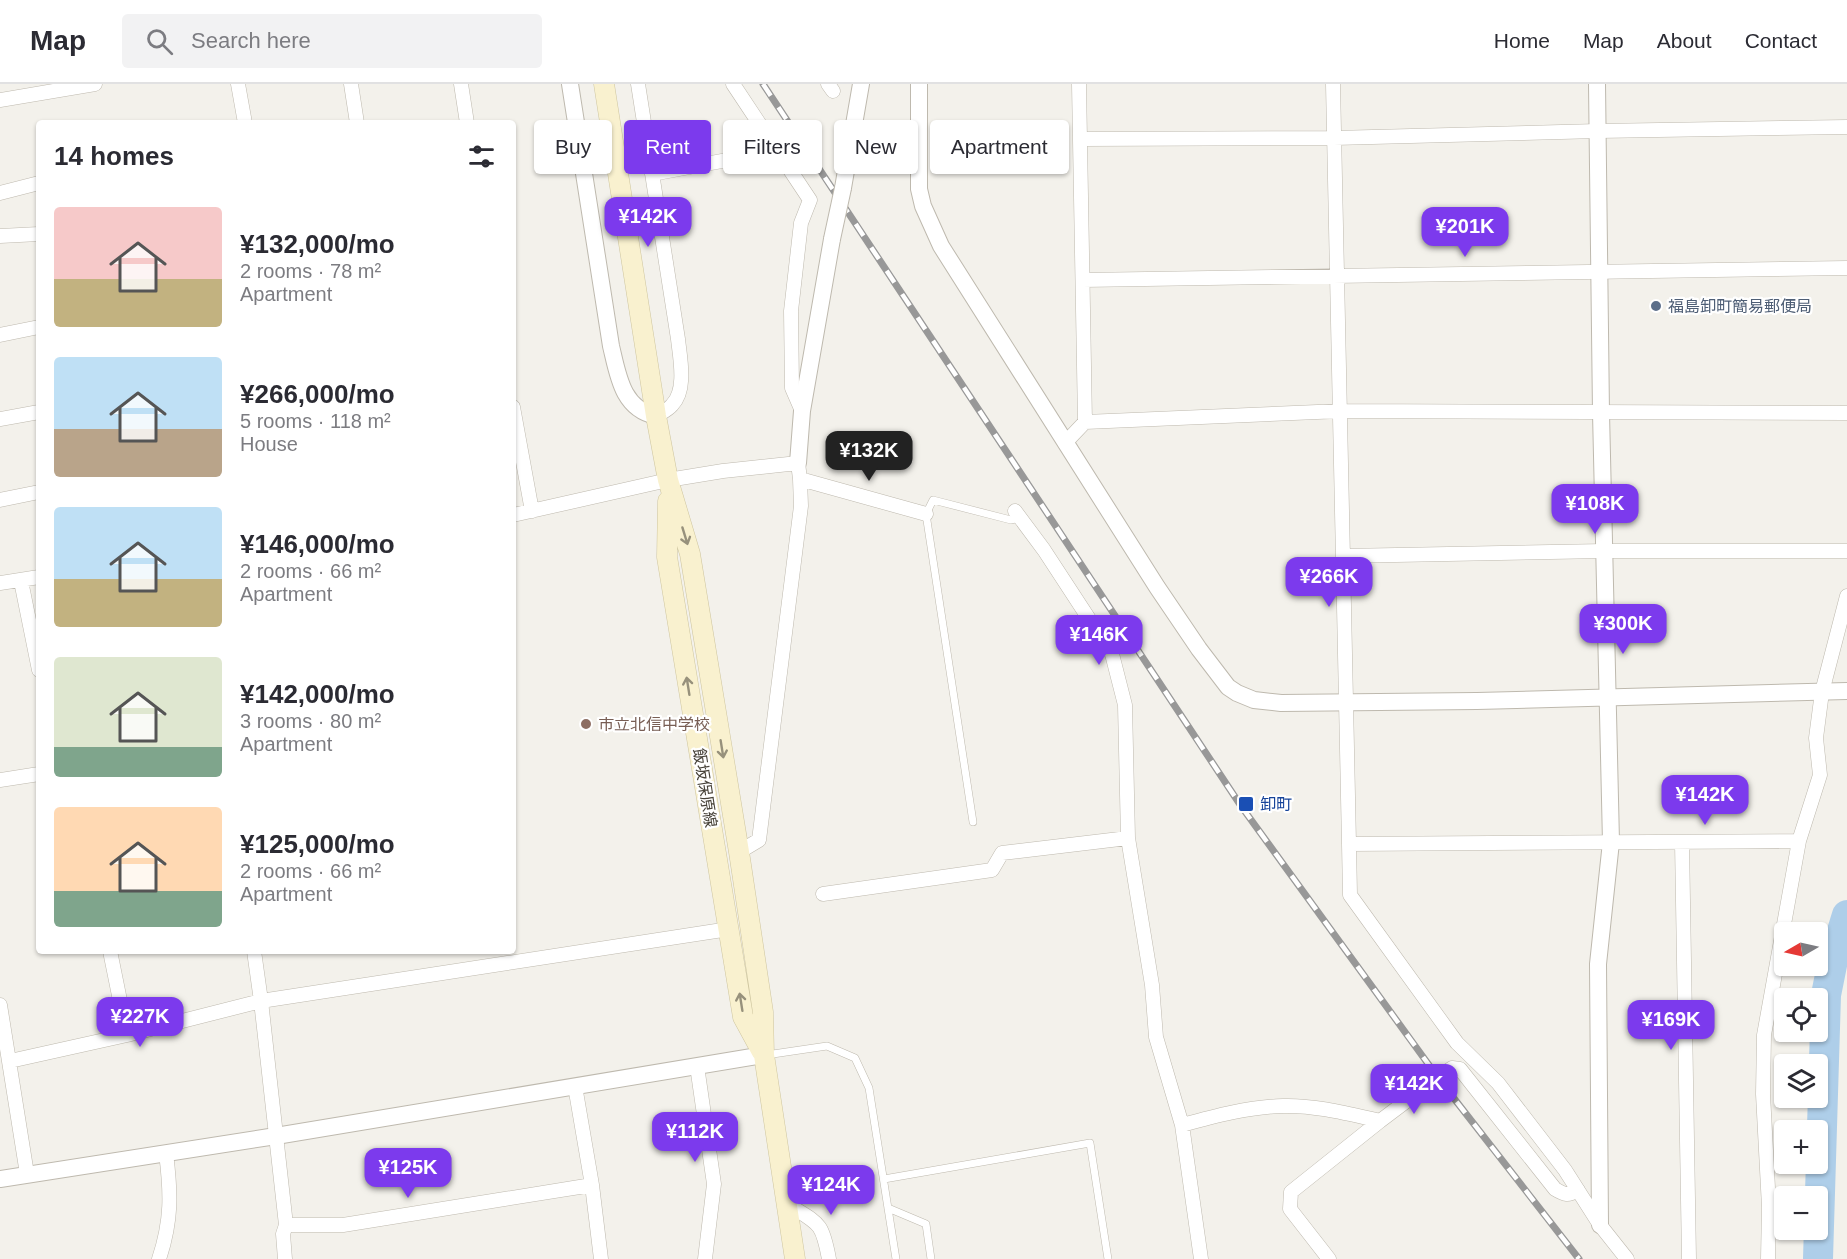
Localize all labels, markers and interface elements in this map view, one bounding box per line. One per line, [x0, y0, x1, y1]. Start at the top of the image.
search box [122, 14, 542, 68]
text: Map [30, 25, 86, 56]
icon: search [143, 25, 176, 58]
text: Search here [191, 28, 311, 53]
text: Home [1494, 29, 1550, 52]
text: Map [1583, 29, 1624, 52]
text: About [1657, 29, 1712, 52]
text: Contact [1745, 29, 1817, 52]
chip: Buy [534, 120, 612, 174]
chip: Rent [624, 120, 711, 174]
chip: Filters [723, 120, 822, 174]
chip: New [834, 120, 918, 174]
chip: Apartment [930, 120, 1069, 174]
icon: filters [465, 140, 498, 173]
text: 14 homes [54, 141, 174, 171]
pin: ¥142K [606, 197, 690, 248]
text: ¥142K [619, 205, 677, 227]
pin: ¥201K [1423, 207, 1507, 258]
text: ¥201K [1436, 215, 1494, 237]
text: ¥132,000/mo [240, 229, 395, 259]
icon: home [102, 231, 174, 303]
text: 2 rooms · 78 m² [240, 260, 381, 282]
text: Apartment [240, 283, 332, 305]
place label: 福島卸町簡易郵便局 [1668, 297, 1812, 315]
marker: 福島卸町簡易郵便局 [1649, 299, 1663, 313]
text: ¥266,000/mo [240, 379, 395, 409]
icon: home [102, 381, 174, 453]
text: 5 rooms · 118 m² [240, 410, 391, 432]
pin: ¥132K [827, 431, 911, 482]
text: House [240, 433, 298, 455]
text: ¥132K [840, 439, 898, 461]
pin: ¥108K [1553, 484, 1637, 535]
text: ¥108K [1566, 492, 1624, 514]
one-way arrow [680, 526, 691, 545]
text: ¥146,000/mo [240, 529, 395, 559]
icon: home [102, 531, 174, 603]
pin: ¥266K [1287, 557, 1371, 608]
text: 2 rooms · 66 m² [240, 560, 381, 582]
text: ¥266K [1300, 565, 1358, 587]
text: Apartment [240, 583, 332, 605]
pin: ¥300K [1581, 604, 1665, 655]
text: ¥300K [1594, 612, 1652, 634]
pin: ¥146K [1057, 615, 1141, 666]
text: ¥146K [1070, 623, 1128, 645]
one-way arrow [683, 676, 694, 696]
text: ¥142,000/mo [240, 679, 395, 709]
icon: home [102, 681, 174, 753]
text: 3 rooms · 80 m² [240, 710, 381, 732]
place label: 市立北信中学校 [598, 716, 710, 733]
marker: 市立北信中学校 [579, 717, 593, 731]
text: Apartment [240, 733, 332, 755]
one-way arrow [717, 739, 728, 758]
street label: 飯坂保原線 [690, 747, 720, 829]
pin: ¥142K [1663, 775, 1747, 826]
text: ¥142K [1676, 783, 1734, 805]
marker: 卸町 [1237, 795, 1255, 813]
place label: 卸町 [1260, 795, 1292, 813]
text: ¥125,000/mo [240, 829, 395, 859]
icon: home [102, 831, 174, 903]
text: 2 rooms · 66 m² [240, 860, 381, 882]
text: Apartment [240, 883, 332, 905]
north arrow [1774, 922, 1828, 976]
map controls [1774, 922, 1828, 1240]
button: locate [1774, 988, 1828, 1042]
one-way arrow [735, 993, 746, 1013]
pin: ¥227K [98, 997, 182, 1048]
pin: ¥169K [1629, 1000, 1713, 1051]
text: ¥227K [111, 1005, 169, 1027]
text: ¥169K [1642, 1008, 1700, 1030]
button: layers [1774, 1054, 1828, 1108]
pin: ¥142K [1372, 1064, 1456, 1115]
text: ¥142K [1385, 1072, 1443, 1094]
pin: ¥112K [653, 1112, 737, 1163]
text: ¥112K [666, 1120, 724, 1142]
button: + [1774, 1120, 1828, 1174]
pin: ¥125K [366, 1148, 450, 1199]
text: ¥125K [379, 1156, 437, 1178]
pin: ¥124K [789, 1165, 873, 1216]
text: ¥124K [802, 1173, 860, 1195]
button: − [1774, 1186, 1828, 1240]

